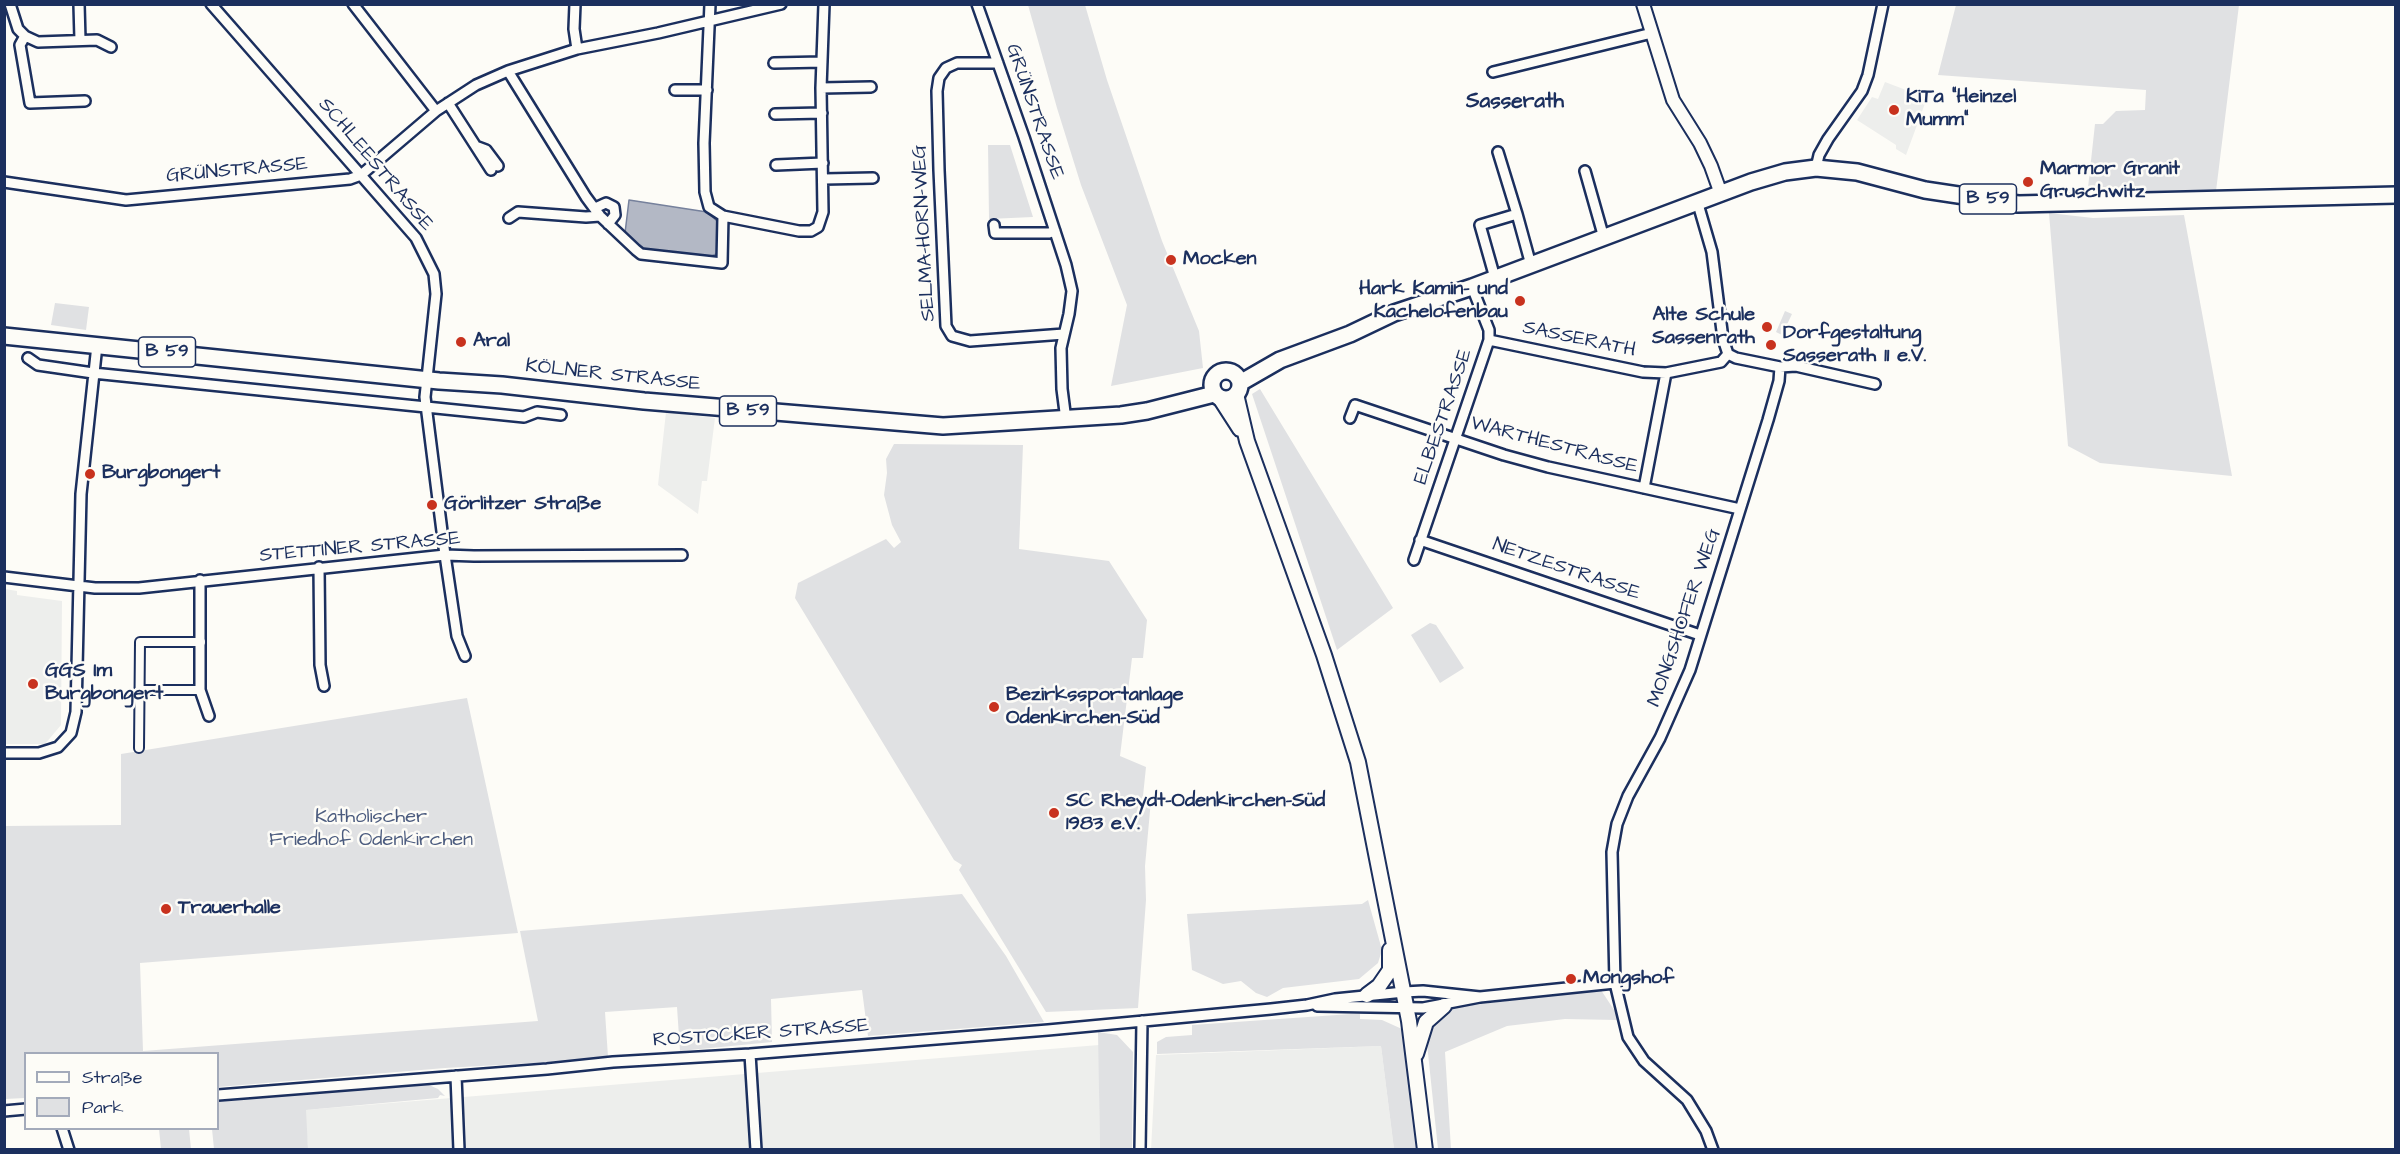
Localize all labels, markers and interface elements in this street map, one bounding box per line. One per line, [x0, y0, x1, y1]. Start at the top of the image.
street label: GRÜNSTRASSE [1000, 41, 1068, 183]
place label: KiTa "Heinzel Mumm" [1906, 86, 2016, 133]
district label: Sasserath [1466, 90, 1564, 116]
street label: SCHLEESTRASSE [312, 93, 438, 237]
marker: KiTa "Heinzel Mumm" [1887, 103, 1901, 117]
street label: SELMA-HORN-WEG [908, 144, 942, 322]
street label: GRÜNSTRASSE [165, 153, 309, 189]
place label: Marmor Granit Gruschwitz [2040, 158, 2180, 205]
marker: Marmor Granit Gruschwitz [2021, 175, 2035, 189]
road number: B 59 [1960, 184, 2016, 214]
place label: Mocken [1183, 248, 1257, 272]
marker: Mocken [1164, 253, 1178, 267]
place label: Hark Kamin- und Kachelofenbau [1359, 278, 1508, 325]
marker: Hark Kamin- und Kachelofenbau [1513, 294, 1527, 308]
place label: Alte Schule Sassenrath [1652, 304, 1755, 351]
street label: SASSERATH [1520, 316, 1638, 364]
marker: Alte Schule Sassenrath [1760, 320, 1774, 334]
place label: Dorfgestaltung Sasserath 11 e.V. [1783, 322, 1926, 369]
place label: Aral [473, 330, 510, 354]
marker: Aral [454, 335, 468, 349]
road number: B 59 [138, 337, 195, 367]
marker: Dorfgestaltung Sasserath 11 e.V. [1764, 338, 1778, 352]
street label: ELBESTRASSE [1410, 346, 1478, 488]
street label: KÖLNER STRASSE [524, 355, 702, 397]
road number: B 59 [720, 396, 777, 426]
street label: WARTHESTRASSE [1468, 412, 1640, 480]
place label: Burgbongert [102, 462, 220, 486]
marker: Burgbongert [83, 467, 97, 481]
place label: Görlitzer Straße [444, 493, 601, 517]
marker: Görlitzer Straße [425, 498, 439, 512]
street label: MONGSHOFER WEG [1643, 526, 1727, 710]
street label: STETTINER STRASSE [259, 527, 461, 569]
street label: NETZESTRASSE [1489, 534, 1643, 606]
place label: GGS Im Burgbongert [45, 660, 163, 707]
marker: GGS Im Burgbongert [26, 677, 40, 691]
place label: Bezirkssportanlage Odenkirchen-Süd [1006, 684, 1184, 731]
marker: Bezirkssportanlage Odenkirchen-Süd [987, 700, 1001, 714]
place label: SC Rheydt-Odenkirchen-Süd 1983 e.V. [1066, 790, 1325, 837]
park label: Katholischer Friedhof Odenkirchen [269, 806, 473, 853]
marker: SC Rheydt-Odenkirchen-Süd 1983 e.V. [1047, 806, 1061, 820]
place label: Trauerhalle [178, 897, 281, 921]
marker: Trauerhalle [159, 902, 173, 916]
place label: Mongshof [1583, 967, 1674, 991]
marker: Mongshof [1564, 972, 1578, 986]
street label: ROSTOCKER STRASSE [652, 1014, 870, 1054]
legend [24, 1052, 219, 1130]
text: Straße [82, 1065, 142, 1090]
text: Park [82, 1095, 124, 1120]

